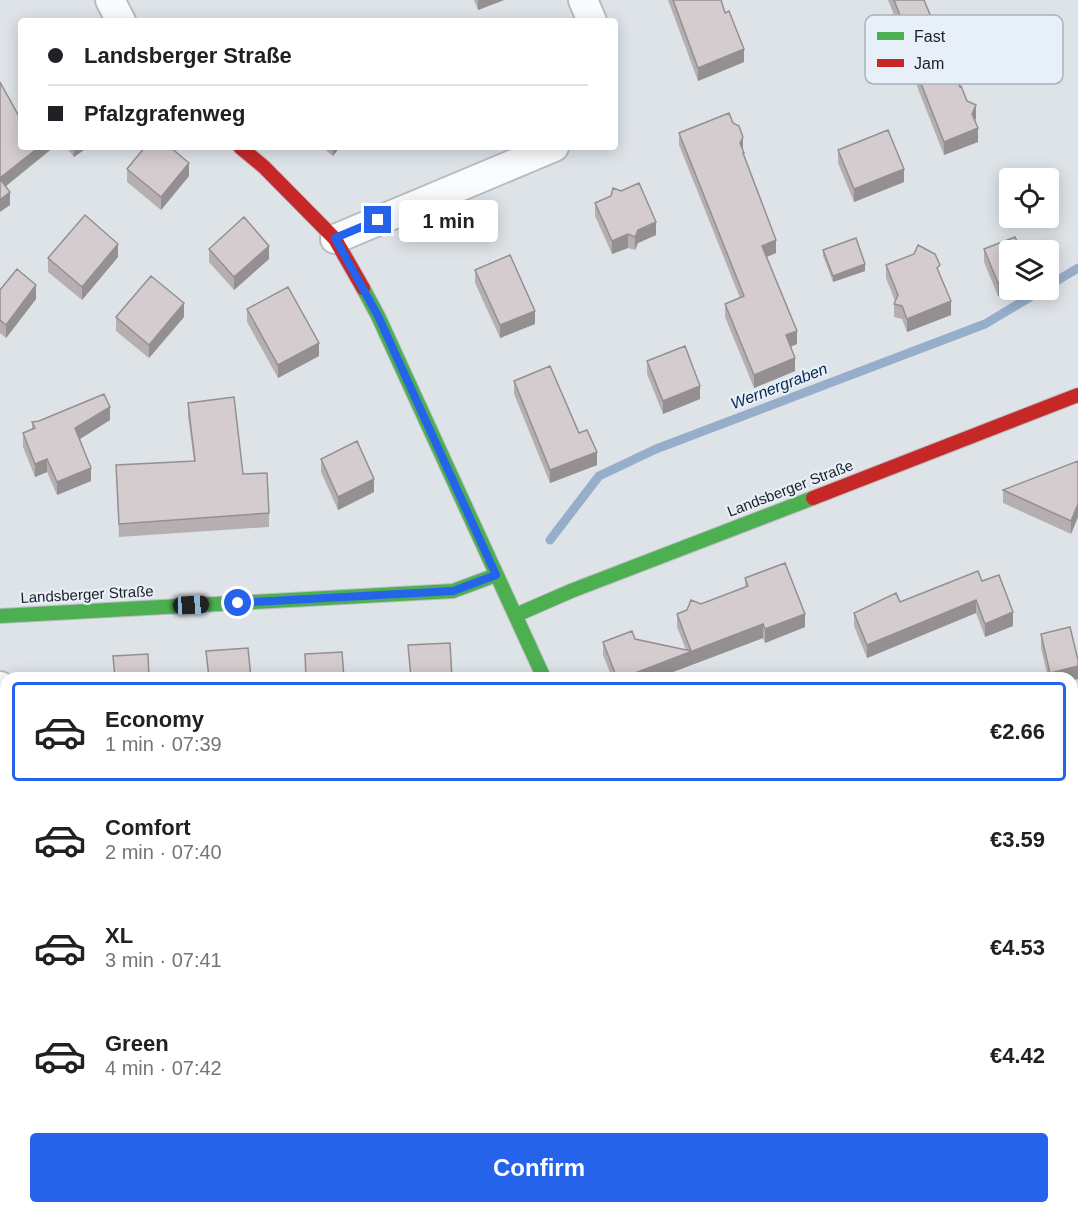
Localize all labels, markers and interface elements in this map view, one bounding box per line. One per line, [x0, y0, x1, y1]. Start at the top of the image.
legend [865, 15, 1063, 84]
text: Fast [914, 28, 946, 45]
text: Landsberger Straße [84, 43, 292, 68]
text: Jam [914, 55, 944, 72]
text: Pfalzgrafenweg [84, 101, 245, 126]
map controls [999, 168, 1059, 300]
button: locate [999, 168, 1059, 228]
callout: 1 min [399, 199, 498, 241]
route end [364, 206, 391, 233]
text: 1 min [422, 210, 475, 232]
button: layers [999, 240, 1059, 300]
water label: Wernergraben [728, 360, 830, 412]
street label: Landsberger Straße [725, 456, 855, 520]
street label: Landsberger Straße [20, 582, 154, 606]
route start [224, 589, 251, 616]
car [173, 595, 209, 615]
icon: car [33, 705, 87, 759]
text: Economy [105, 707, 204, 732]
text: €2.66 [990, 719, 1045, 744]
text: 1 min · 07:39 [105, 733, 222, 755]
icon: car [33, 813, 87, 867]
text: Comfort [105, 815, 191, 840]
text: €3.59 [990, 827, 1045, 852]
text: 2 min · 07:40 [105, 841, 222, 863]
icon: car [33, 921, 87, 975]
text: XL [105, 923, 133, 948]
text: €4.53 [990, 935, 1045, 960]
text: 3 min · 07:41 [105, 949, 222, 971]
icon: car [33, 1029, 87, 1083]
text: Green [105, 1031, 169, 1056]
text: €4.42 [990, 1043, 1045, 1068]
text: 4 min · 07:42 [105, 1057, 222, 1079]
button: Confirm [30, 1133, 1048, 1202]

